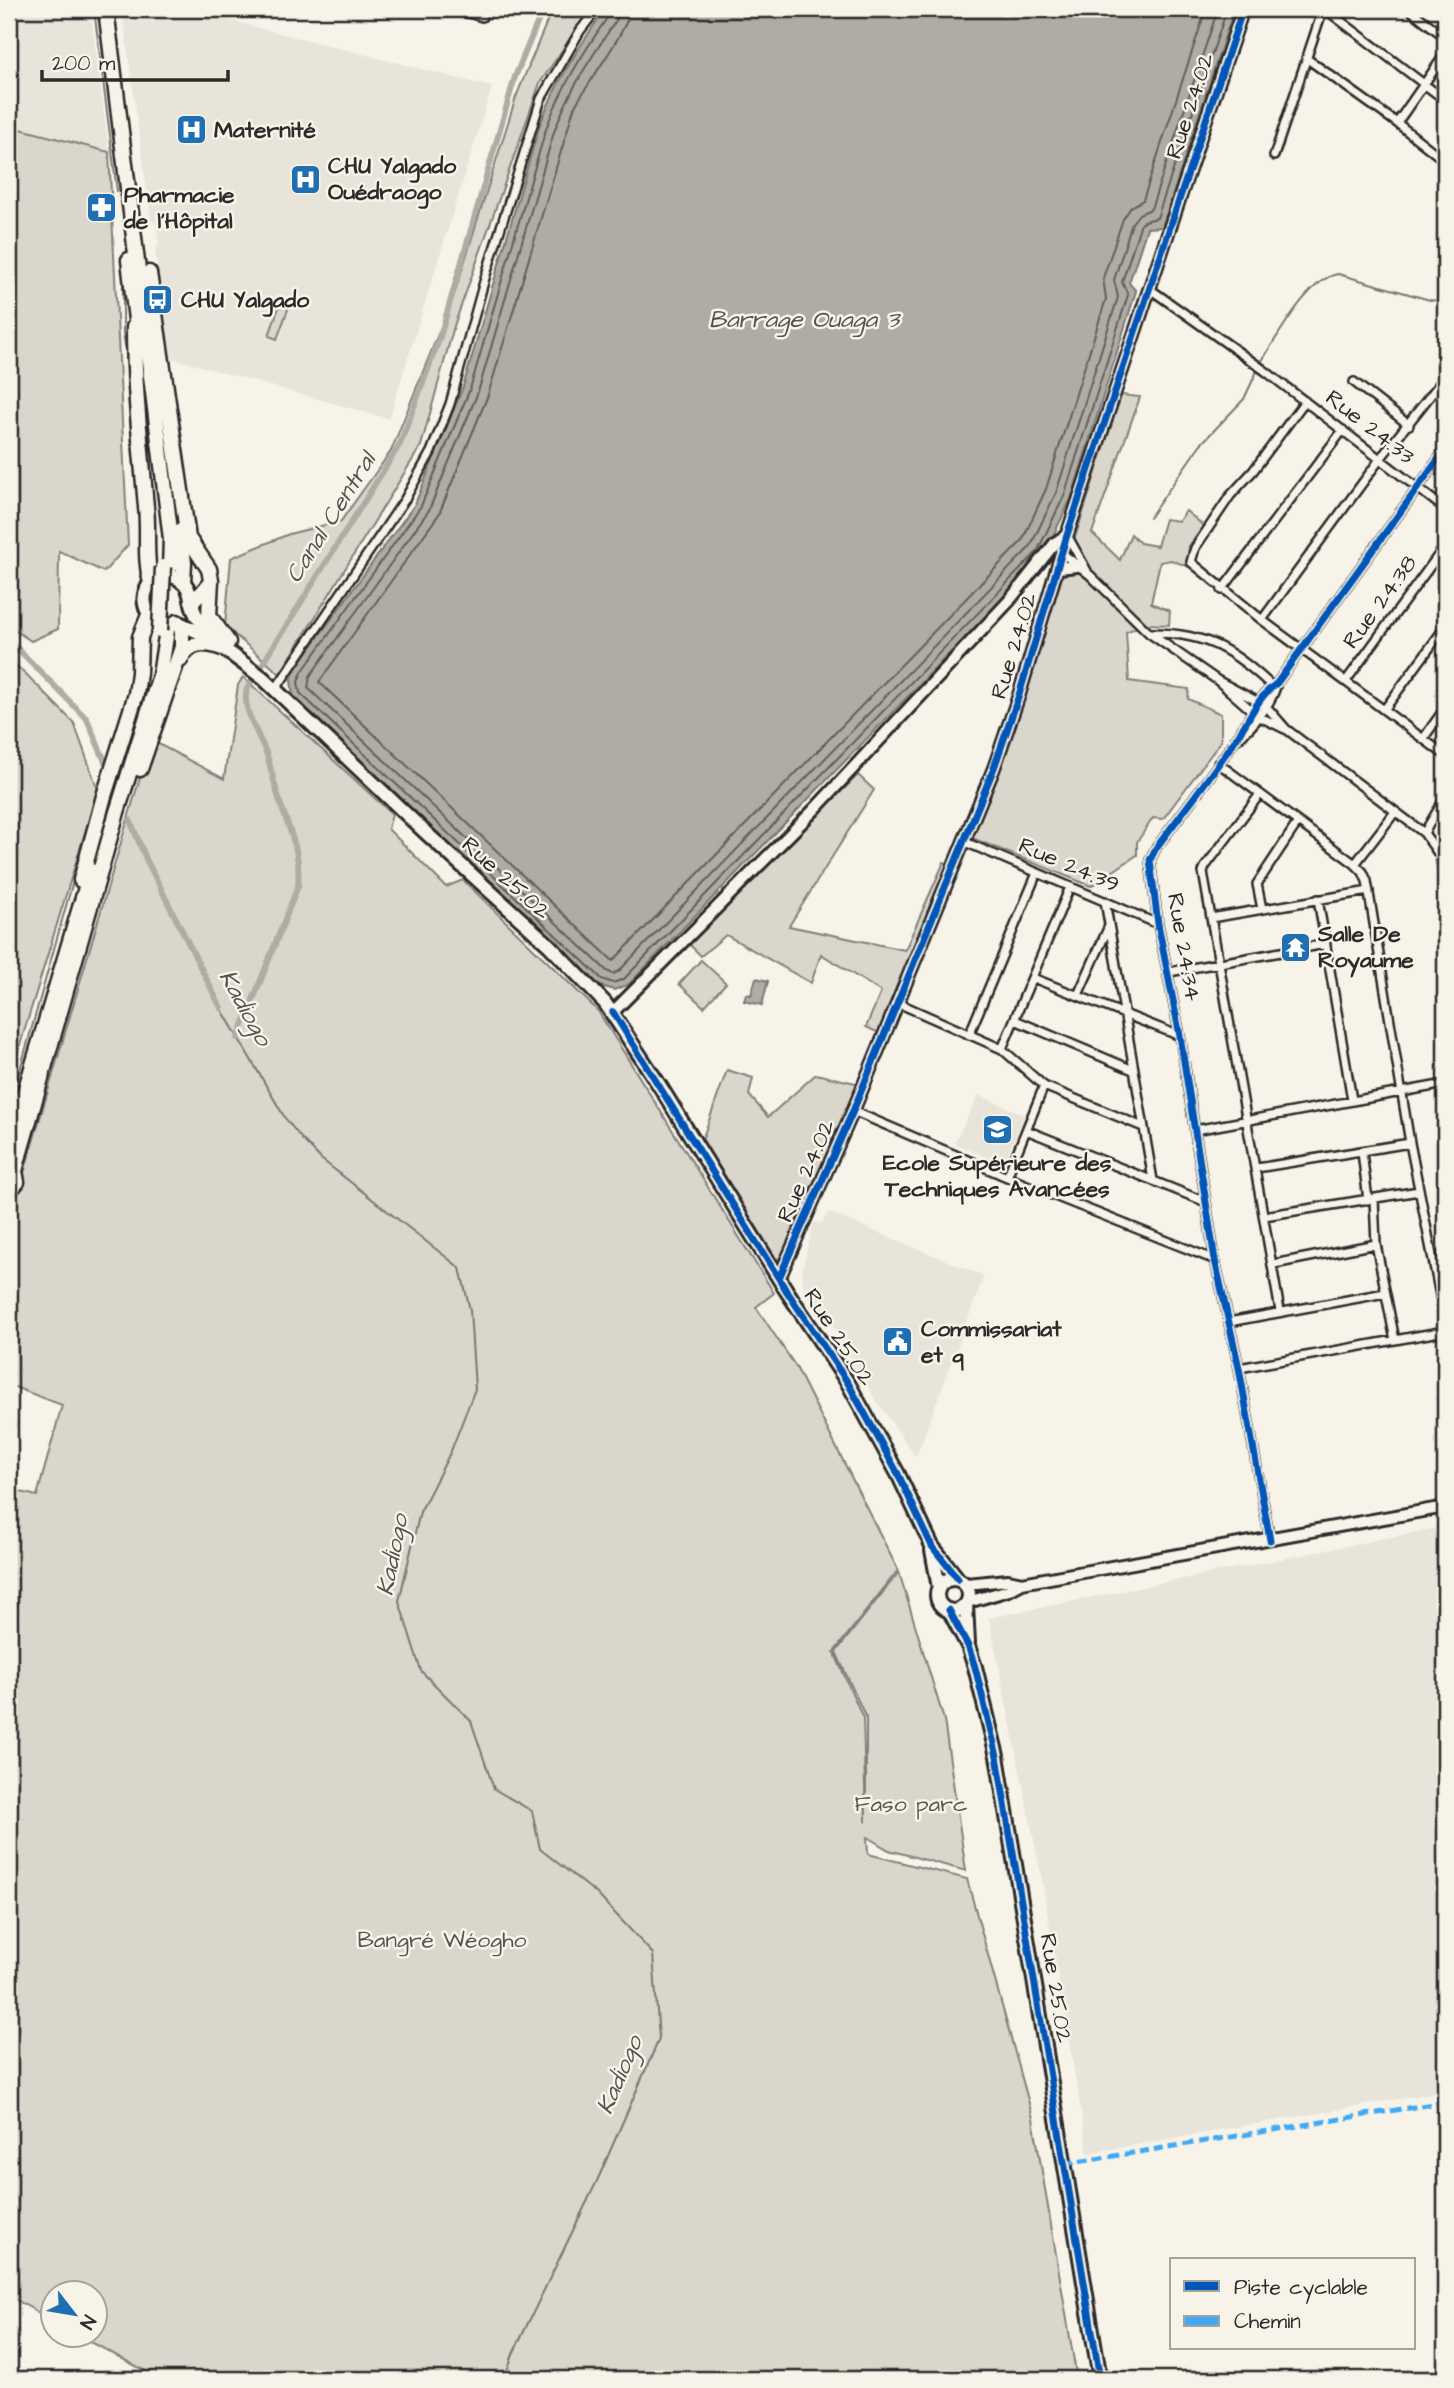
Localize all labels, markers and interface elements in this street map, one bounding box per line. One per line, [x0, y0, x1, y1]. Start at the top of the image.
scale bar [42, 38, 228, 82]
text: 200 m [52, 49, 116, 78]
street label: Rue 24.02 [1158, 49, 1222, 163]
hospital icon: Maternité [174, 113, 208, 147]
place label: Maternité [214, 114, 316, 146]
place label: CHU Yalgado Ouédraogo [328, 150, 456, 209]
hospital icon: CHU Yalgado Ouédraogo [288, 162, 322, 196]
place label: Pharmacie de l'Hôpital [123, 179, 235, 237]
pharmacy icon: Pharmacie de l'Hôpital [84, 191, 118, 225]
bus stop icon: CHU Yalgado [141, 283, 175, 317]
place label: CHU Yalgado [181, 284, 309, 317]
water label: Barrage Ouaga 3 [709, 303, 902, 338]
street label: Rue 24.33 [1319, 382, 1422, 472]
water label: Canal Central [277, 444, 386, 590]
street label: Rue 24.38 [1335, 549, 1425, 655]
street label: Rue 24.02 [983, 589, 1045, 703]
street label: Rue 25.02 [454, 829, 558, 927]
street label: Rue 24.39 [1014, 829, 1124, 901]
street label: Rue 24.34 [1159, 890, 1209, 1004]
place label: Salle De Royaume [1317, 918, 1414, 978]
temple icon: Salle De Royaume [1278, 930, 1312, 964]
water label: Kadiogo [209, 964, 280, 1054]
school or university icon: Ecole Supérieure des Techniques Avancées [980, 1112, 1014, 1146]
street label: Rue 24.02 [769, 1114, 843, 1228]
place label: Ecole Supérieure des Techniques Avancées [883, 1147, 1112, 1205]
street label: Rue 25.02 [796, 1282, 882, 1392]
place label: Commissariat et q [921, 1313, 1062, 1371]
public building icon: Commissariat et q [881, 1325, 915, 1359]
water label: Kadiogo [368, 1510, 419, 1599]
park label: Faso parc [854, 1788, 968, 1820]
park label: Bangré Wéogho [358, 1924, 527, 1957]
street label: Rue 25.02 [1032, 1931, 1080, 2045]
water label: Kadiogo [588, 2029, 653, 2120]
legend [1170, 2258, 1416, 2350]
text: Piste cyclable [1234, 2273, 1368, 2304]
north arrow [38, 2280, 108, 2350]
text: Chemin [1234, 2307, 1301, 2336]
text: N [73, 2310, 102, 2334]

